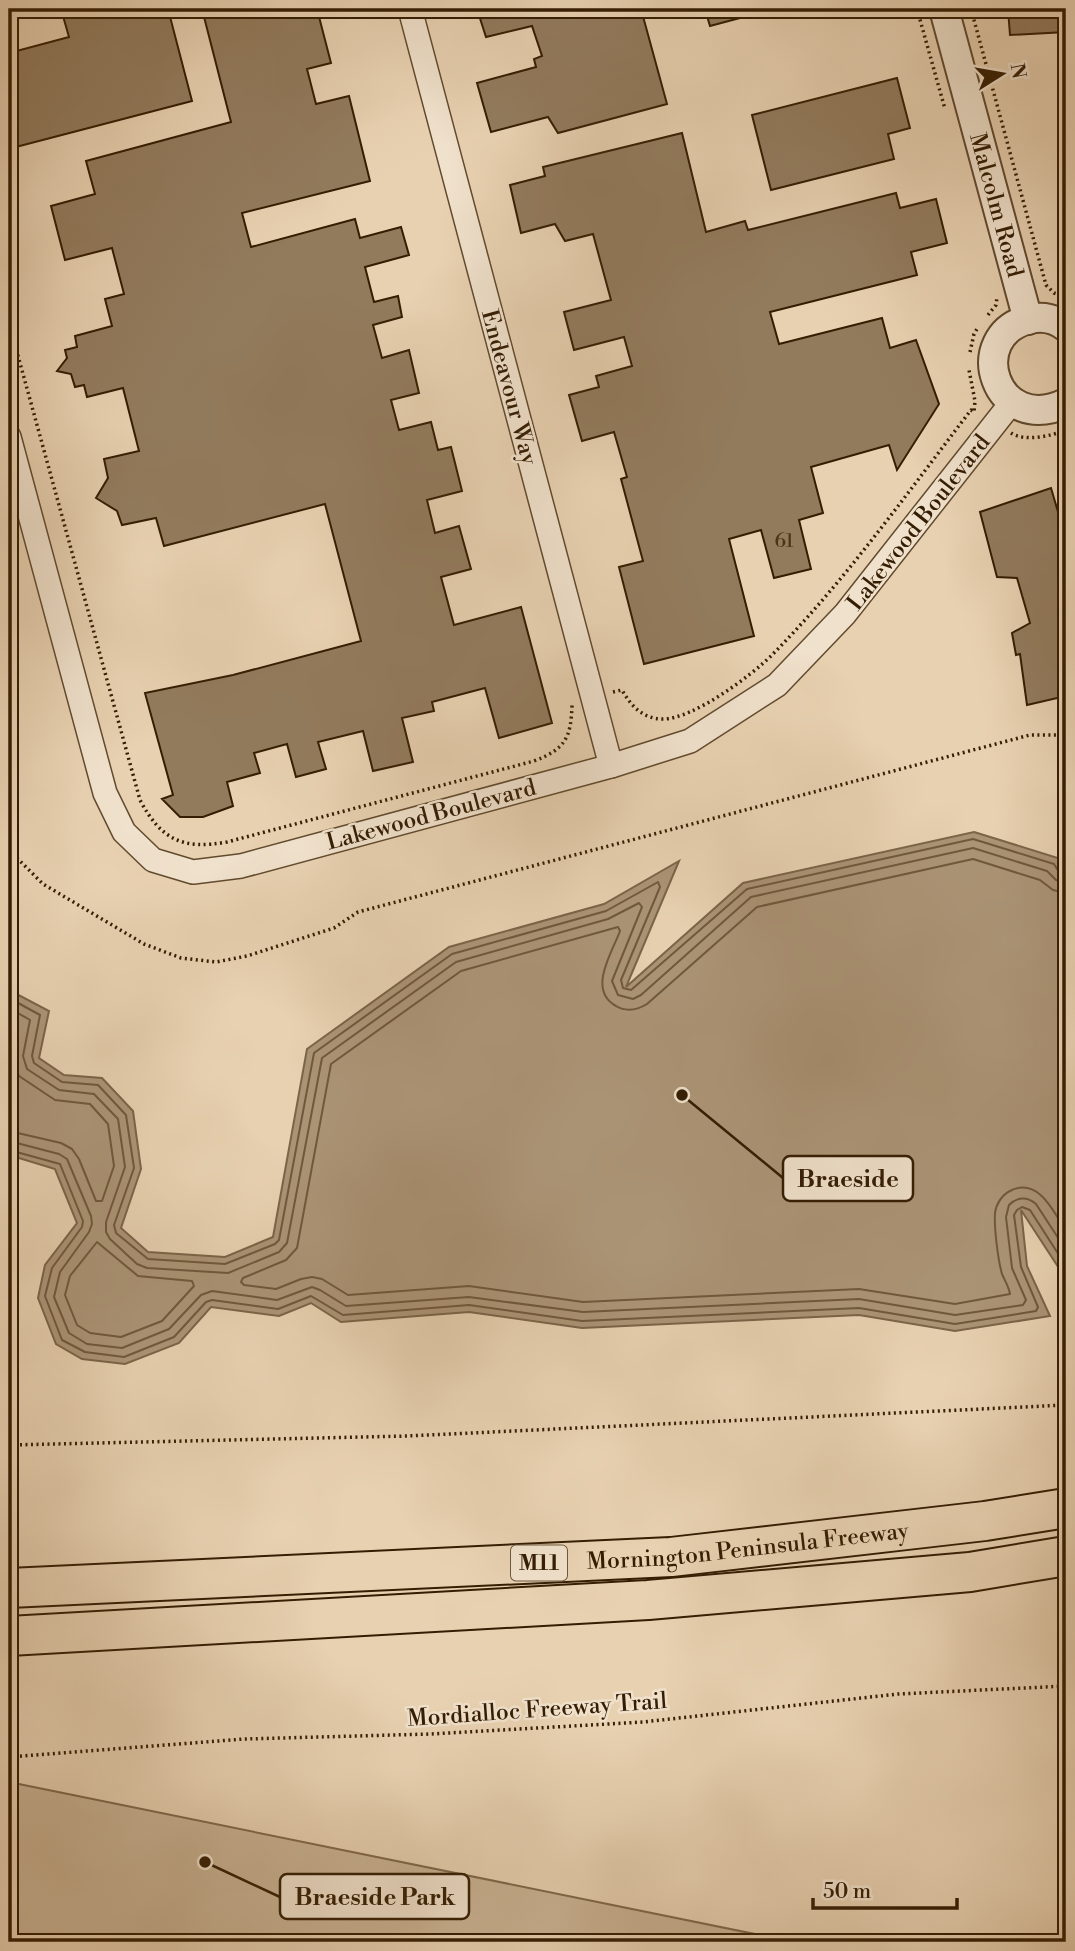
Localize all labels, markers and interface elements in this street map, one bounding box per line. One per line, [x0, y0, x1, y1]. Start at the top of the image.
north arrow [967, 38, 1036, 108]
text: N [1004, 61, 1031, 81]
street label: Malcolm Road [963, 130, 1029, 281]
street label: Endeavour Way [475, 307, 543, 469]
street label: Lakewood Boulevard [841, 429, 996, 616]
house number: 61 [774, 529, 794, 553]
street label: Lakewood Boulevard [323, 774, 539, 856]
callout: Braeside [783, 1156, 913, 1201]
text: Braeside [797, 1165, 899, 1195]
street label: Mornington Peninsula Freeway [586, 1517, 911, 1576]
road number: M11 [511, 1546, 567, 1580]
street label: Mordialloc Freeway Trail [406, 1687, 668, 1733]
scale bar [813, 1867, 956, 1911]
callout: Braeside Park [280, 1874, 469, 1919]
text: 50 m [823, 1879, 871, 1905]
text: Braeside Park [295, 1883, 457, 1913]

